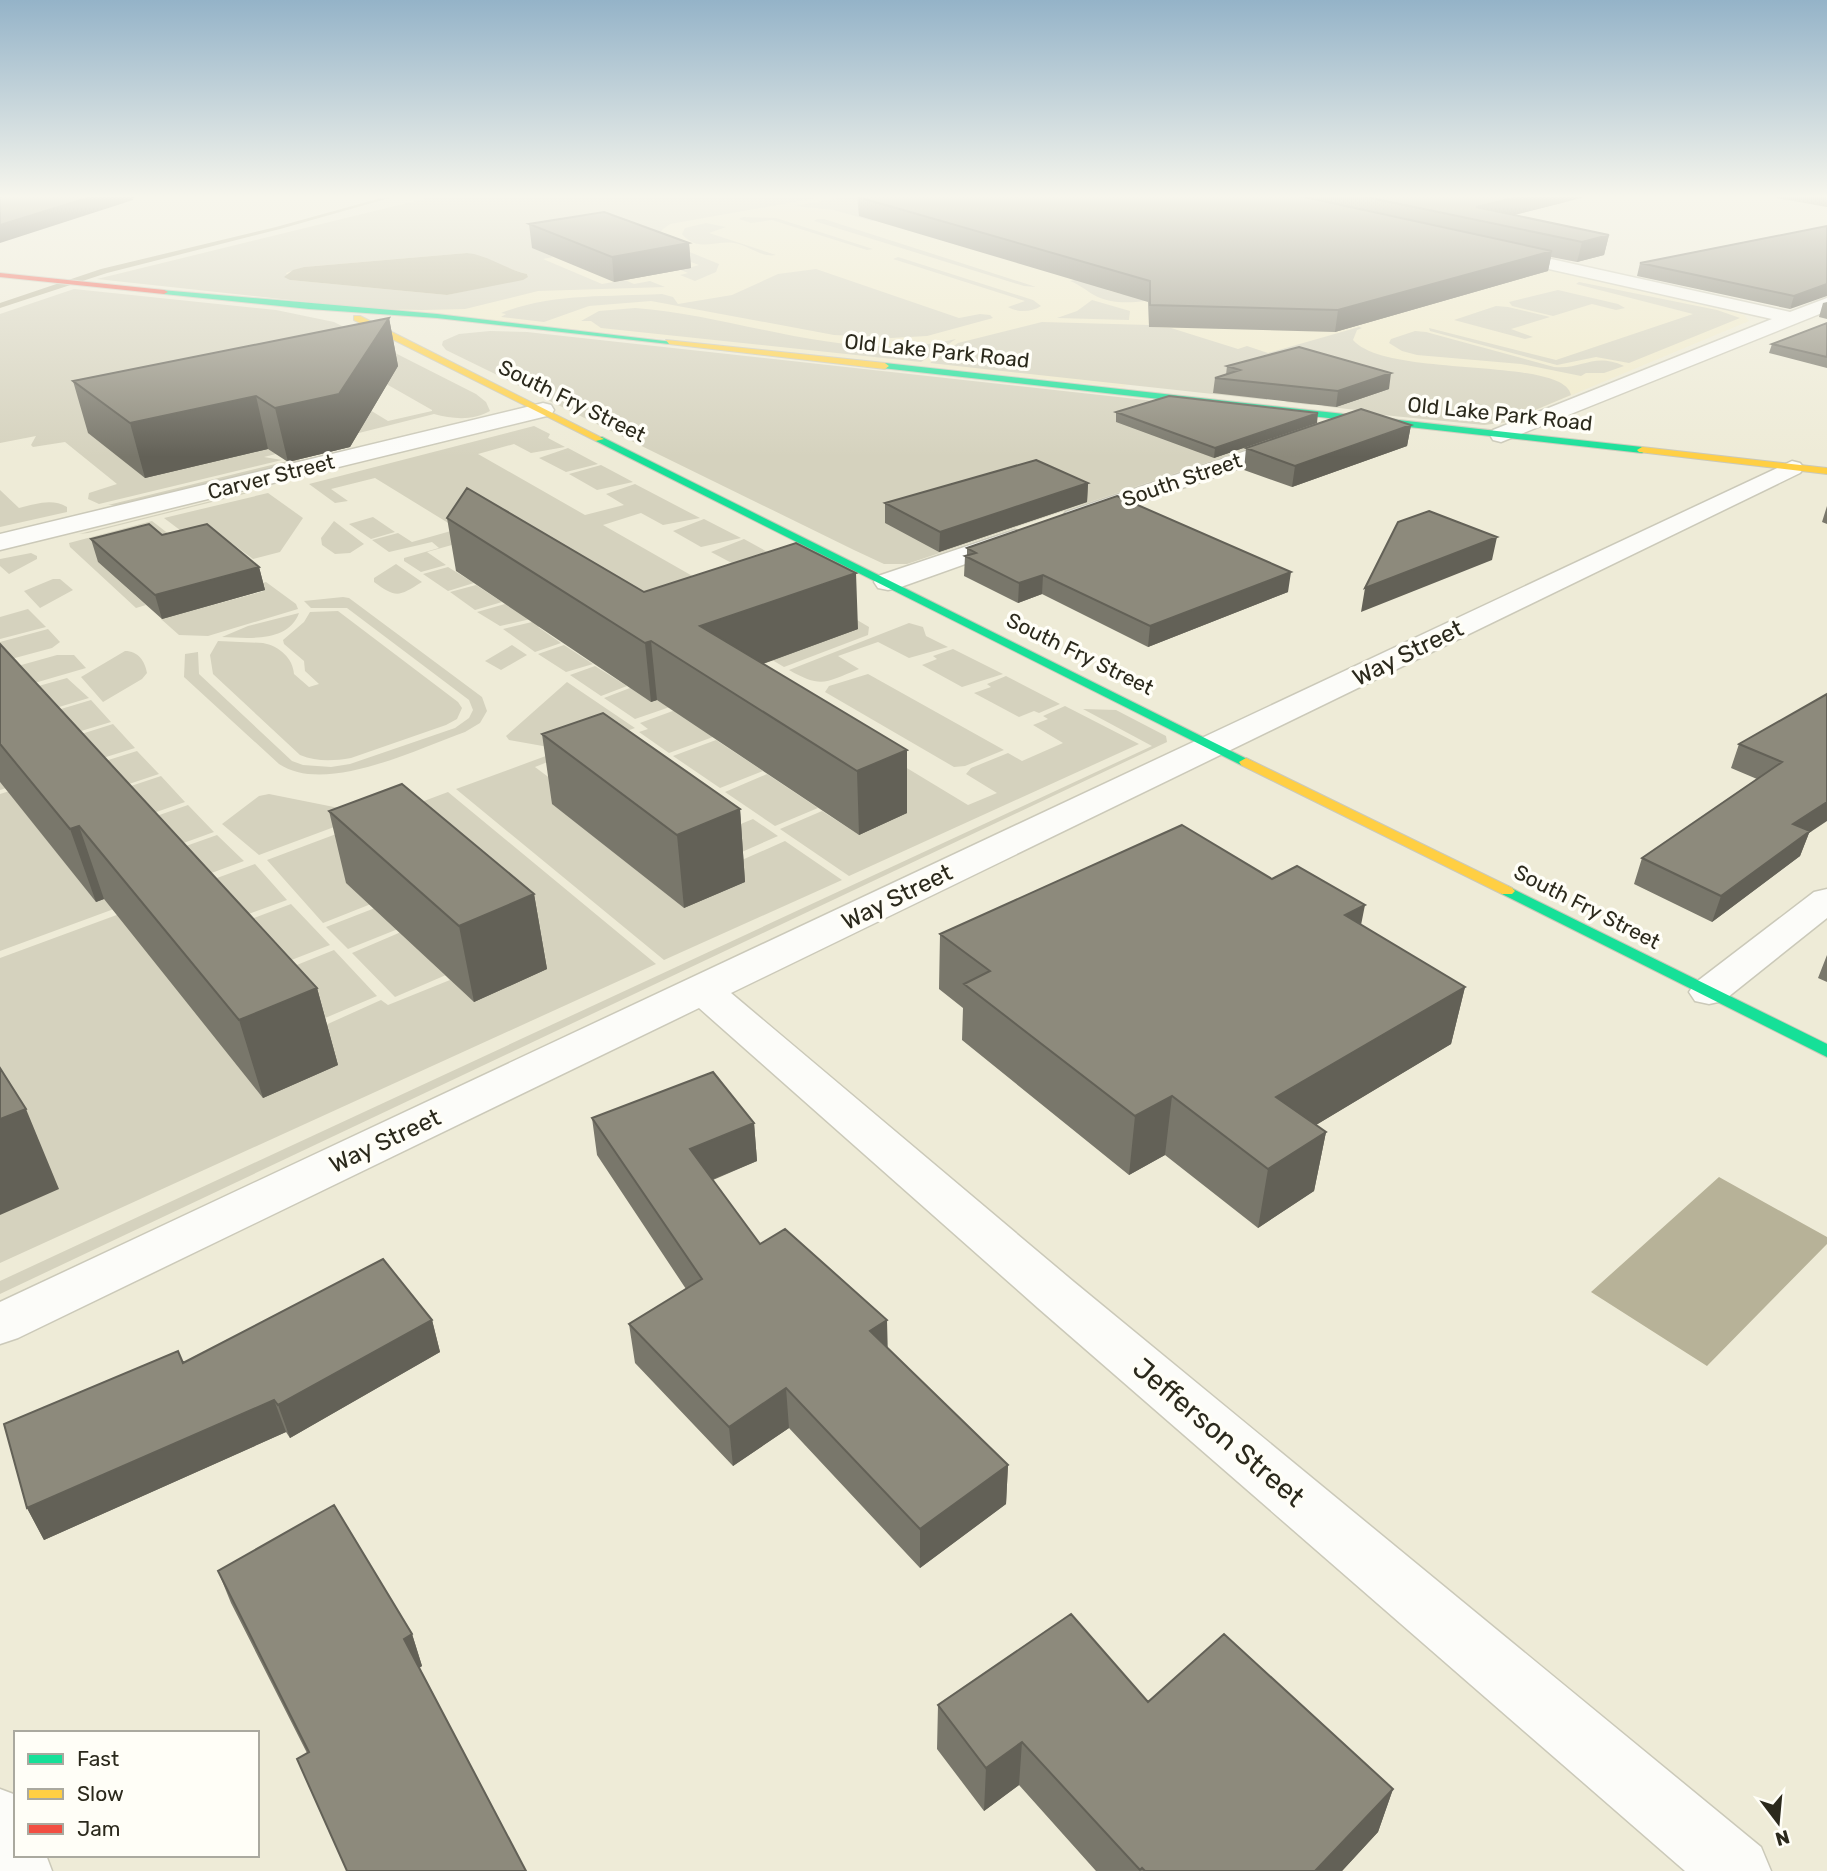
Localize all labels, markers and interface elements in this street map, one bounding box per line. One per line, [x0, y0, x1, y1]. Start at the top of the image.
street label: Old Lake Park Road [843, 328, 1031, 373]
street label: South Fry Street [494, 354, 650, 447]
street label: Old Lake Park Road [1406, 391, 1594, 436]
street label: South Street [1119, 447, 1245, 512]
street label: Carver Street [205, 449, 337, 504]
street label: South Fry Street [1002, 607, 1158, 700]
street label: Way Street [1348, 614, 1468, 692]
street label: Way Street [837, 858, 957, 936]
street label: South Fry Street [1510, 859, 1665, 954]
street label: Way Street [325, 1103, 445, 1179]
street label: Jefferson Street [1126, 1351, 1311, 1514]
legend [14, 1731, 259, 1857]
text: Fast [77, 1746, 119, 1771]
text: Slow [77, 1781, 124, 1806]
north arrow [1743, 1787, 1813, 1857]
text: Jam [77, 1816, 121, 1841]
text: N [1773, 1825, 1792, 1851]

